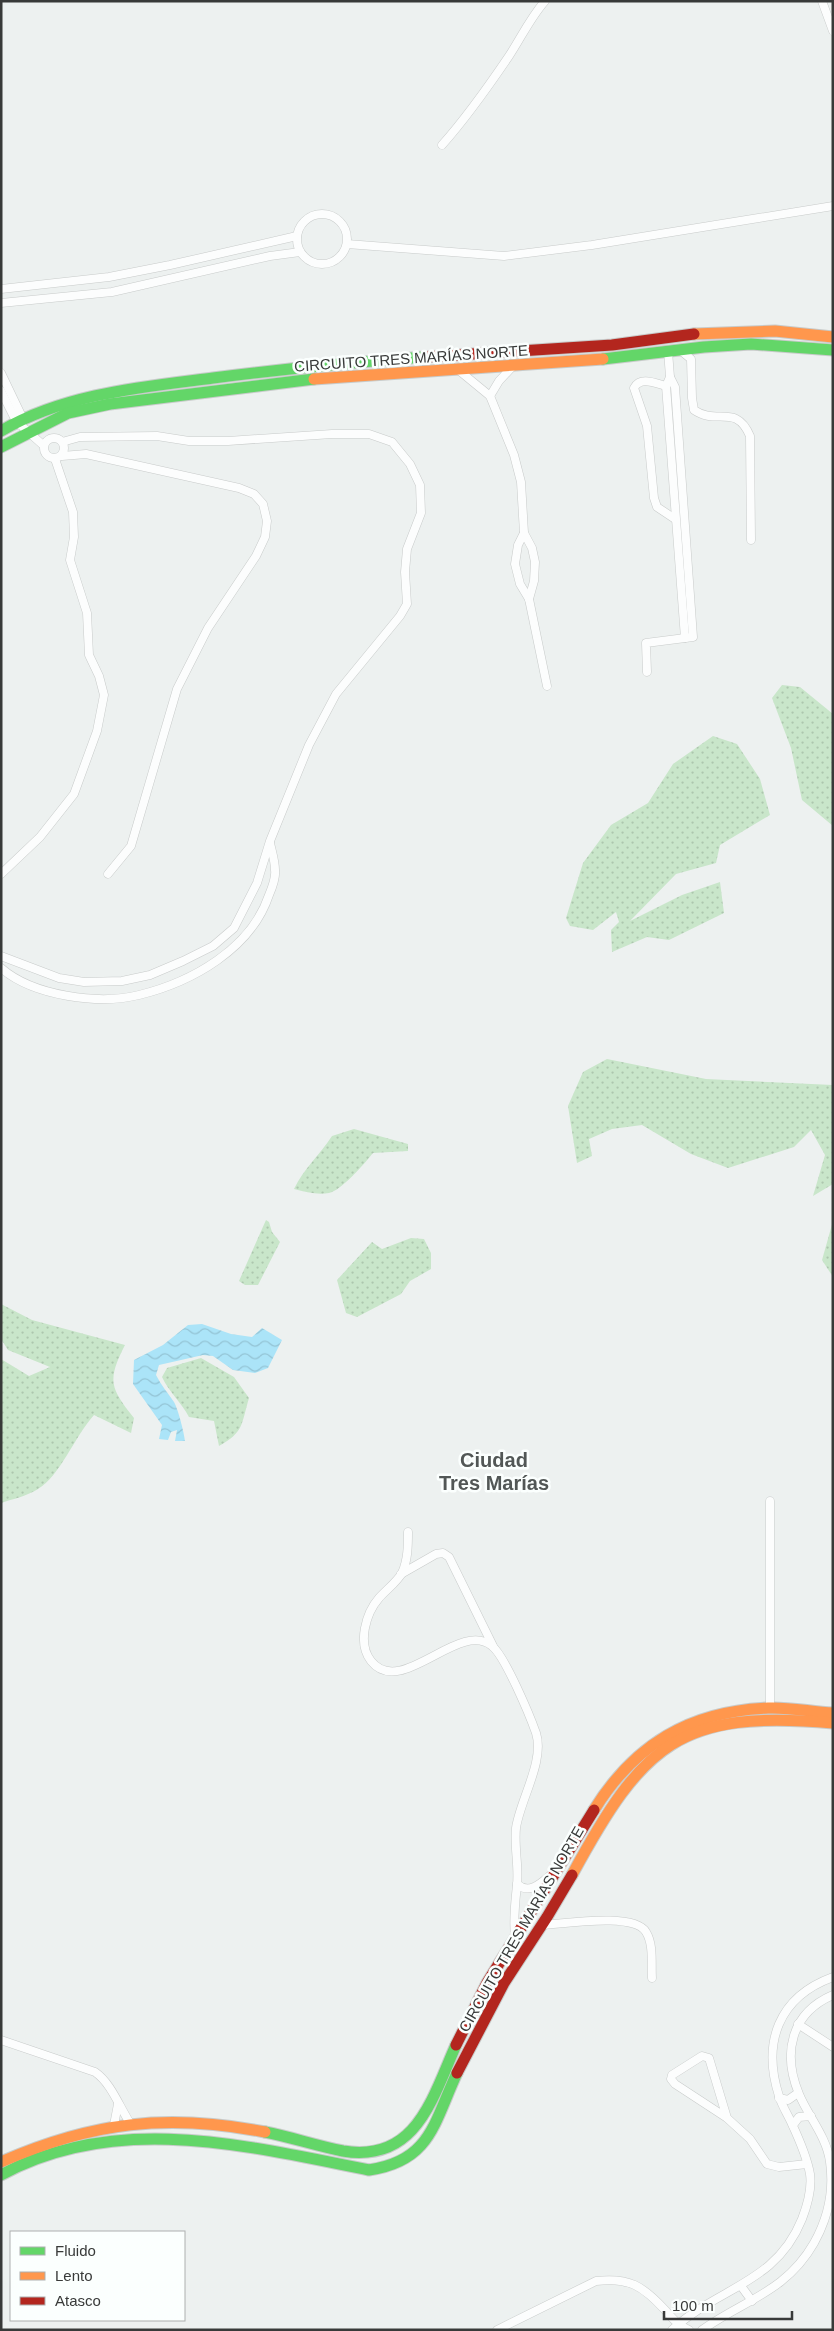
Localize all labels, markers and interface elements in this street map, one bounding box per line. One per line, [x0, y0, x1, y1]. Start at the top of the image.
street label: CIRCUITO TRES MARÍAS NORTE [294, 341, 528, 375]
district label: Ciudad Tres Marías [439, 1449, 549, 1494]
street label: CIRCUITO TRES MARÍAS NORTE [455, 1823, 587, 2035]
legend [10, 2231, 185, 2321]
text: Fluido [55, 2242, 96, 2259]
text: Lento [55, 2267, 93, 2284]
scale bar [664, 2288, 792, 2320]
text: Atasco [55, 2292, 101, 2309]
text: 100 m [672, 2297, 714, 2314]

